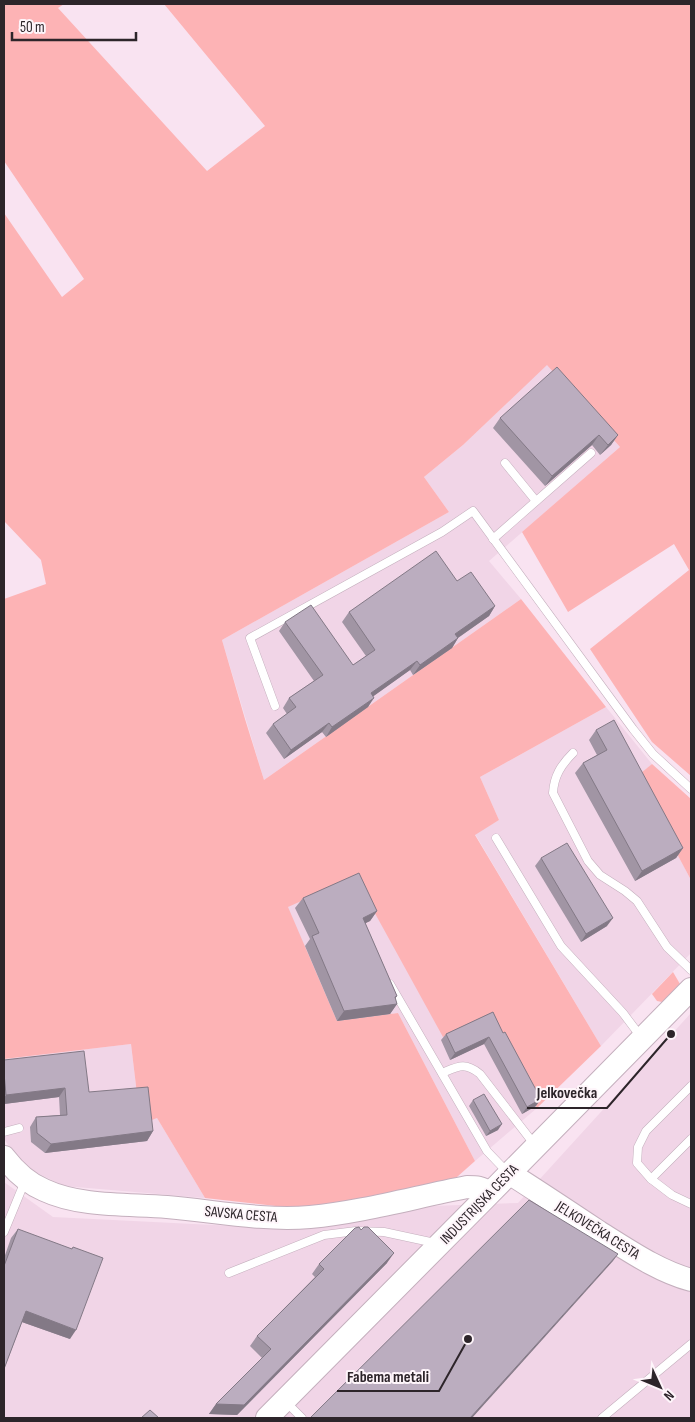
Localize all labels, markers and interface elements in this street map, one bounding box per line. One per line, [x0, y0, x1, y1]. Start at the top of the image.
scale bar [12, 10, 136, 42]
text: 50 m [20, 18, 45, 37]
callout: Jelkovečka [527, 1077, 607, 1108]
text: Jelkovečka [536, 1084, 597, 1103]
street label: INDUSTRIJSKA CESTA [436, 1160, 523, 1249]
street label: JELKOVEČKA CESTA [551, 1196, 644, 1264]
street label: SAVSKA CESTA [204, 1202, 279, 1227]
callout: Fabema metali [337, 1360, 439, 1391]
north arrow [635, 1362, 685, 1412]
text: Fabema metali [347, 1368, 429, 1387]
text: N [660, 1387, 678, 1404]

